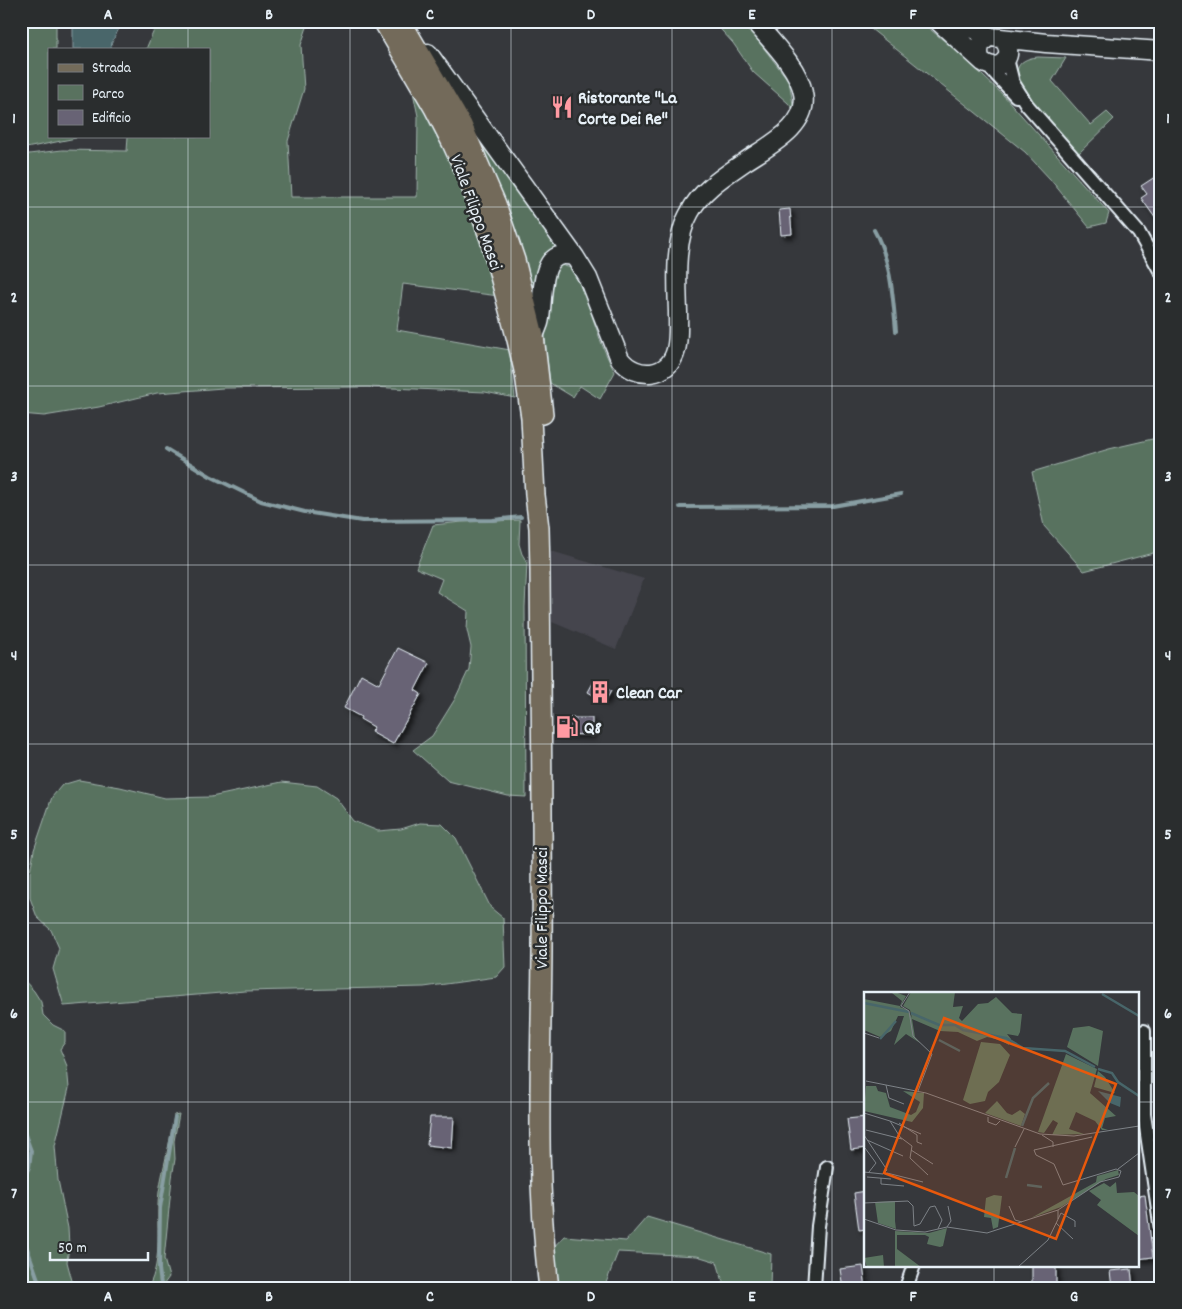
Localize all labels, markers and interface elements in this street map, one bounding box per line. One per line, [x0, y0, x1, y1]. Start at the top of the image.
text: A [104, 4, 113, 27]
text: B [265, 4, 273, 27]
text: C [426, 4, 434, 27]
text: D [587, 4, 596, 27]
text: E [748, 4, 756, 27]
text: F [909, 4, 917, 27]
text: G [1070, 4, 1078, 27]
legend [48, 48, 210, 138]
text: Strada [92, 58, 132, 80]
text: Parco [92, 84, 124, 106]
place label: Ristorante "La Corte Dei Re" [578, 87, 677, 133]
restaurant icon: Ristorante "La Corte Dei Re" [549, 94, 575, 120]
text: 1 [12, 108, 16, 131]
text: Edificio [92, 108, 131, 130]
text: 1 [1166, 108, 1170, 131]
street label: Viale Filippo Masci [442, 152, 507, 274]
text: 2 [11, 287, 18, 310]
text: 2 [1165, 287, 1172, 310]
text: 3 [10, 466, 18, 489]
text: 3 [1164, 466, 1172, 489]
text: 4 [11, 645, 17, 668]
text: 4 [1165, 645, 1171, 668]
building icon: Clean Car [587, 679, 613, 705]
place label: Clean Car [616, 682, 682, 707]
fuel station icon: Q8 [554, 714, 580, 740]
place label: Q8 [584, 717, 602, 742]
text: 5 [10, 824, 18, 847]
text: 5 [1164, 824, 1172, 847]
street label: Viale Filippo Masci [531, 847, 556, 969]
inset map [864, 992, 1140, 1266]
text: 6 [10, 1003, 18, 1026]
text: 6 [1164, 1003, 1172, 1026]
text: 7 [11, 1183, 17, 1206]
text: 7 [1165, 1183, 1171, 1206]
scale bar [50, 1229, 148, 1261]
text: 50 m [58, 1238, 87, 1260]
text: A [104, 1286, 113, 1309]
text: B [265, 1286, 273, 1309]
text: C [426, 1286, 434, 1309]
text: D [587, 1286, 596, 1309]
text: E [748, 1286, 756, 1309]
text: F [909, 1286, 917, 1309]
text: G [1070, 1286, 1078, 1309]

